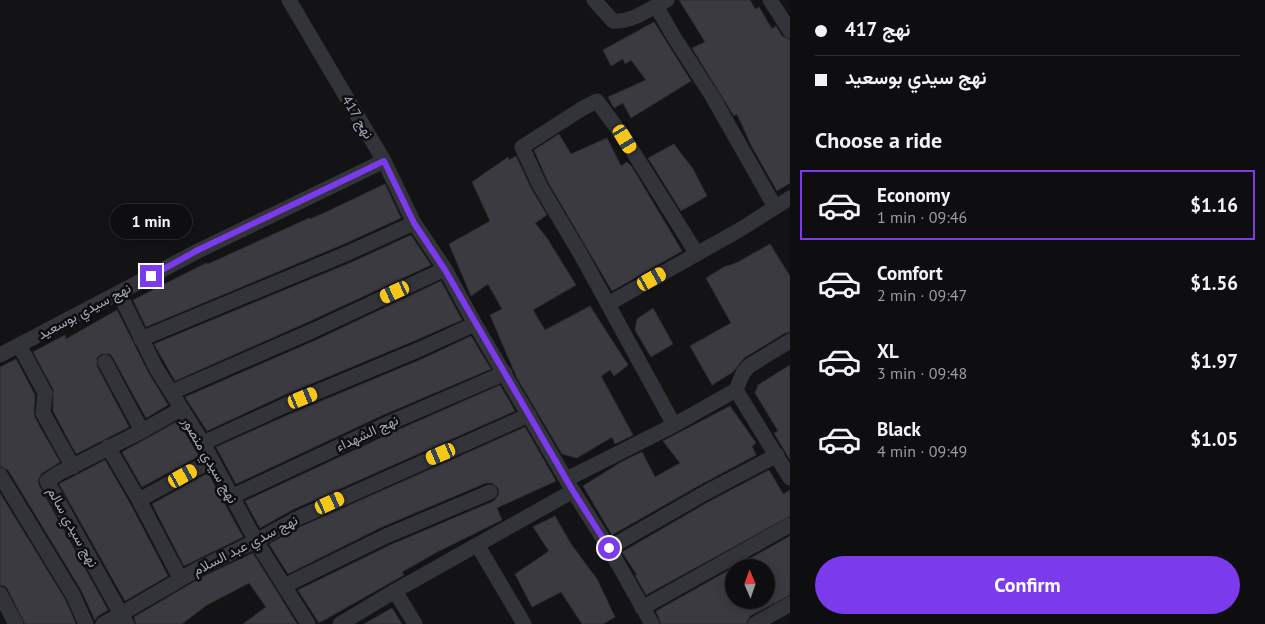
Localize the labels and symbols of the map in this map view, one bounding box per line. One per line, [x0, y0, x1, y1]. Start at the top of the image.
street label: نهج 417 [336, 92, 378, 143]
car [610, 122, 639, 156]
callout: 1 min [110, 204, 192, 238]
route end [140, 265, 162, 287]
car [635, 265, 668, 293]
street label: نهج سيدي بوسعيد [34, 279, 135, 346]
car [378, 279, 411, 305]
car [286, 385, 319, 411]
street label: نهج الشهداء [333, 411, 402, 457]
street label: نهج سيدي منصور [175, 413, 242, 508]
car [424, 441, 457, 467]
car [166, 462, 199, 490]
street label: نهج سيدي سالم [41, 484, 102, 572]
car [313, 490, 346, 516]
street label: نهج سدي عبد السلام [189, 511, 302, 582]
route start [598, 537, 620, 559]
north arrow [725, 559, 775, 609]

